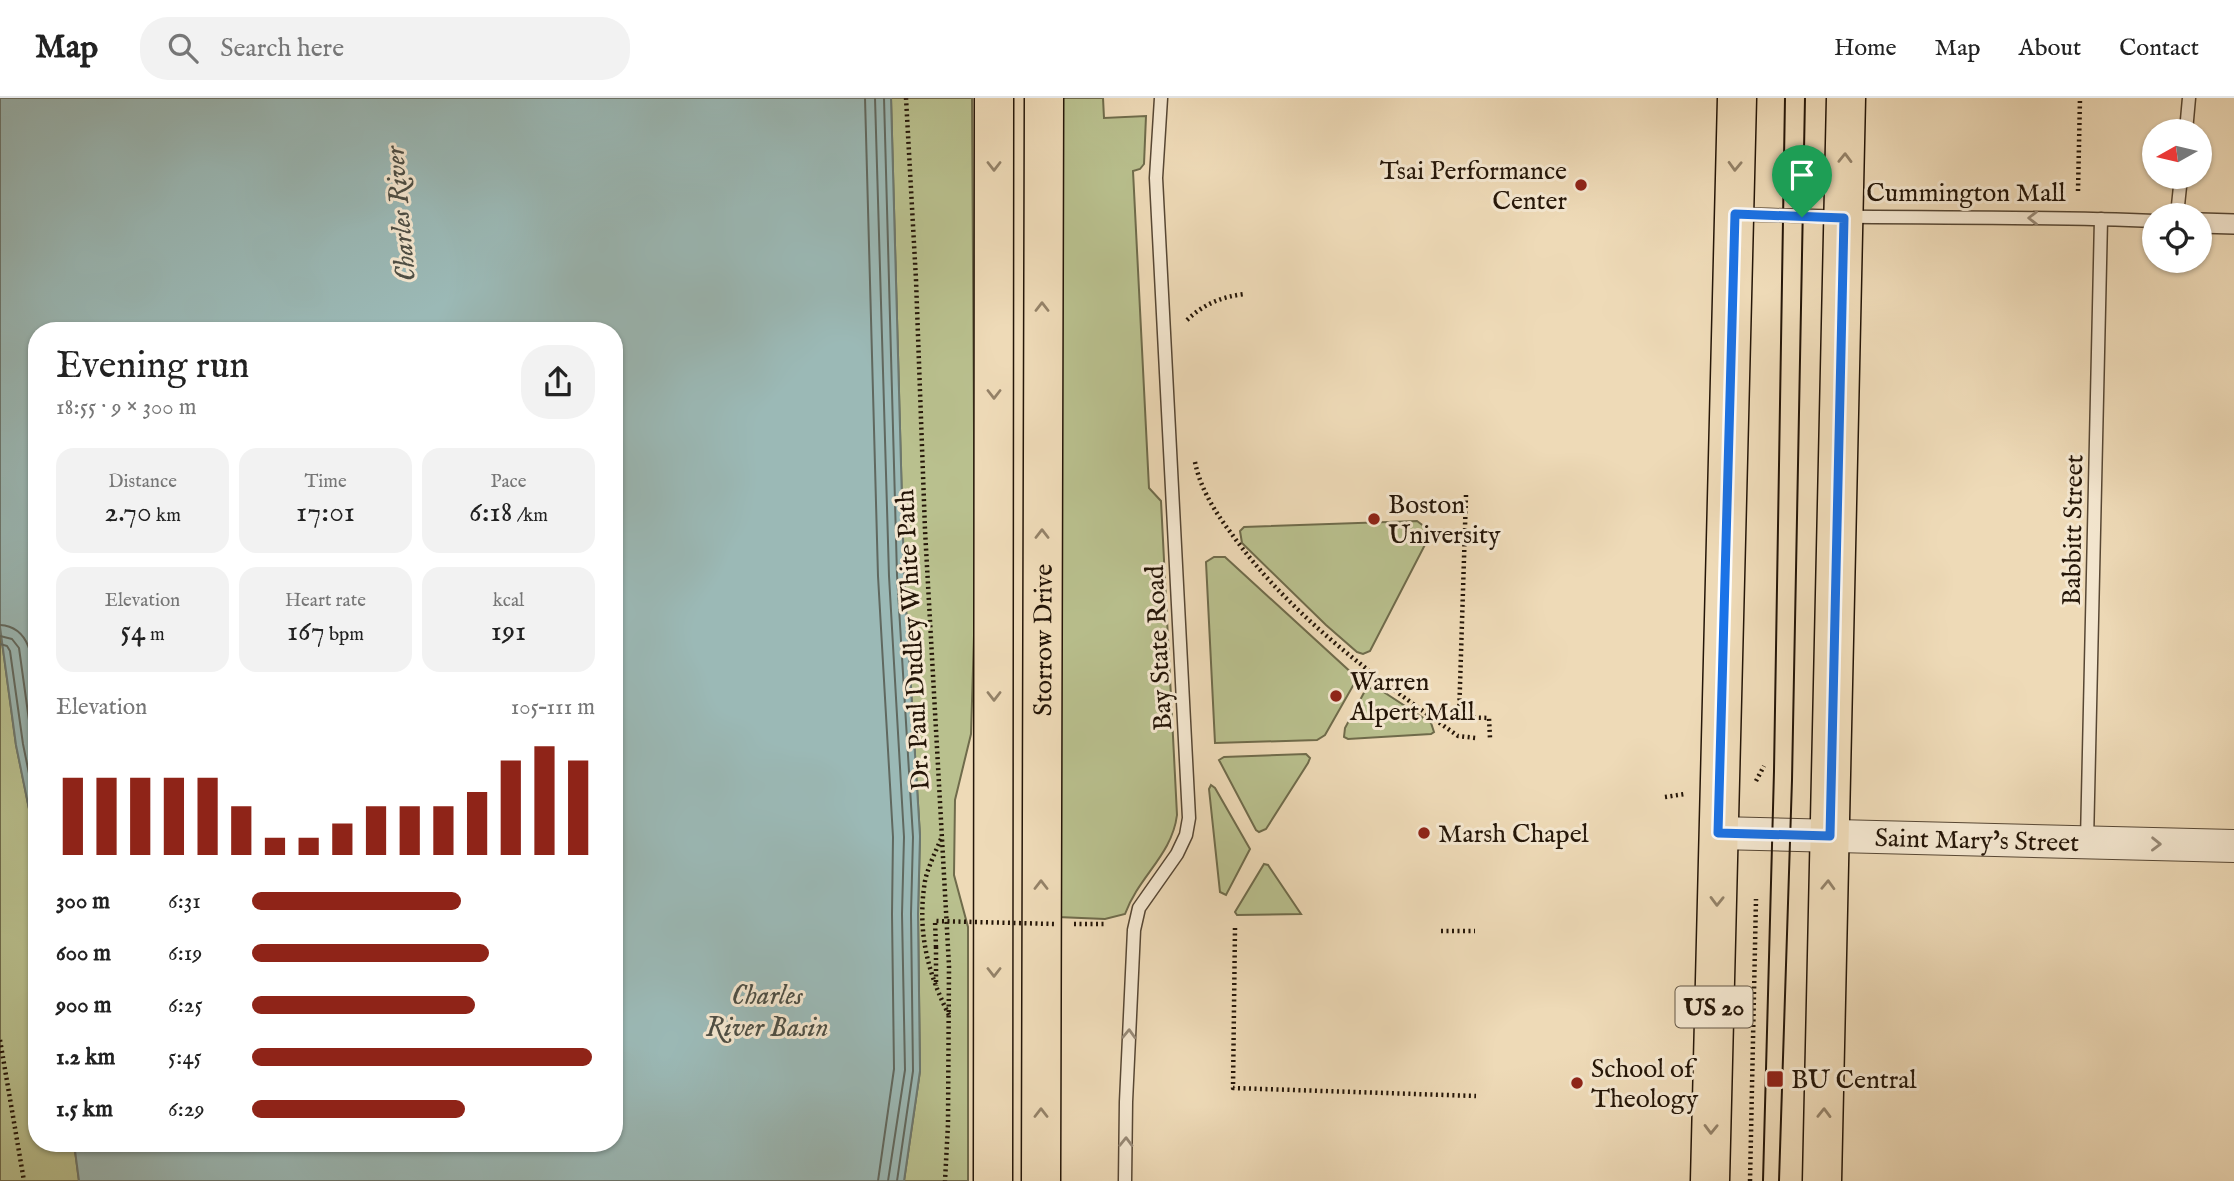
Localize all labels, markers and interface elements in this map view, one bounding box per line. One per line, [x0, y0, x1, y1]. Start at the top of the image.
search box [140, 17, 630, 80]
text: Map [35, 27, 98, 69]
icon: search [164, 29, 202, 67]
text: Search here [220, 32, 344, 65]
text: Home [1834, 33, 1897, 64]
text: Map [1935, 33, 1981, 64]
text: About [2019, 33, 2081, 64]
text: Contact [2119, 33, 2199, 64]
north arrow [2142, 119, 2212, 189]
map controls [2142, 119, 2212, 273]
water label: Charles River [378, 143, 425, 283]
pin [1772, 145, 1832, 217]
one-way arrow [1837, 152, 1853, 163]
place label: Tsai Performance Center [1380, 155, 1567, 218]
icon: arrive [1783, 156, 1821, 194]
one-way arrow [986, 161, 1002, 172]
one-way arrow [1728, 161, 1743, 172]
marker: Tsai Performance Center [1573, 177, 1589, 193]
street label: Cummington Mall [1866, 177, 2067, 210]
button: locate [2142, 203, 2212, 273]
one-way arrow [2027, 210, 2038, 226]
one-way arrow [1034, 301, 1050, 312]
text: Evening run [56, 343, 250, 391]
button: share [521, 345, 595, 419]
one-way arrow [986, 389, 1002, 399]
text: 18:55 · 9 × 300 m [56, 393, 196, 422]
street label: Babbitt Street [2056, 454, 2091, 606]
text: Distance [108, 470, 177, 494]
text: Time [304, 470, 347, 494]
text: Pace [491, 470, 526, 494]
street label: Dr. Paul Dudley White Path [889, 488, 938, 791]
place label: Boston University [1388, 489, 1501, 552]
text: 2.70 [104, 494, 152, 532]
text: 17:01 [296, 494, 355, 532]
text: 6:18 [469, 494, 513, 532]
text: km [152, 504, 181, 528]
text: /km [513, 504, 548, 528]
marker: Boston University [1366, 511, 1382, 527]
one-way arrow [1034, 529, 1049, 540]
street label: Storrow Drive [1027, 564, 1061, 716]
street label: Bay State Road [1139, 564, 1180, 731]
text: Elevation [105, 589, 180, 613]
text: Heart rate [285, 589, 366, 613]
text: kcal [493, 589, 524, 613]
text: 54 [120, 613, 146, 651]
text: 167 [287, 613, 325, 651]
text: 191 [491, 613, 526, 651]
text: m [146, 623, 165, 647]
text: bpm [325, 623, 364, 647]
place label: Warren Alpert Mall [1349, 666, 1476, 729]
marker: Warren Alpert Mall [1328, 688, 1344, 704]
one-way arrow [986, 691, 1002, 701]
text: Elevation [56, 693, 147, 722]
text: 105–111 m [511, 693, 595, 722]
place label: Marsh Chapel [1438, 818, 1590, 851]
street label: Saint Mary's Street [1874, 822, 2080, 860]
marker: Marsh Chapel [1416, 825, 1432, 841]
one-way arrow [2151, 836, 2161, 852]
one-way arrow [1033, 880, 1049, 890]
one-way arrow [1821, 880, 1836, 891]
text: 300 m [56, 887, 110, 916]
text: 6:31 [168, 887, 201, 916]
one-way arrow [1709, 896, 1724, 907]
text: 600 m [56, 939, 111, 968]
text: 6:19 [168, 939, 202, 968]
one-way arrow [986, 967, 1002, 978]
water label: Charles River Basin [705, 979, 829, 1046]
road number: US 20 [1676, 986, 1752, 1028]
text: 900 m [56, 991, 111, 1020]
text: 6:25 [168, 991, 203, 1020]
one-way arrow [1122, 1028, 1137, 1039]
text: 1.2 km [56, 1043, 115, 1072]
text: 5:45 [168, 1043, 202, 1072]
place label: School of Theology [1591, 1053, 1699, 1116]
place label: BU Central [1791, 1064, 1917, 1097]
marker: BU Central [1765, 1069, 1785, 1089]
marker: School of Theology [1569, 1075, 1585, 1091]
text: 1.5 km [56, 1095, 113, 1124]
text: 6:29 [168, 1095, 205, 1124]
one-way arrow [1033, 1107, 1049, 1118]
one-way arrow [1816, 1107, 1831, 1118]
one-way arrow [1703, 1124, 1719, 1134]
one-way arrow [1118, 1136, 1134, 1146]

